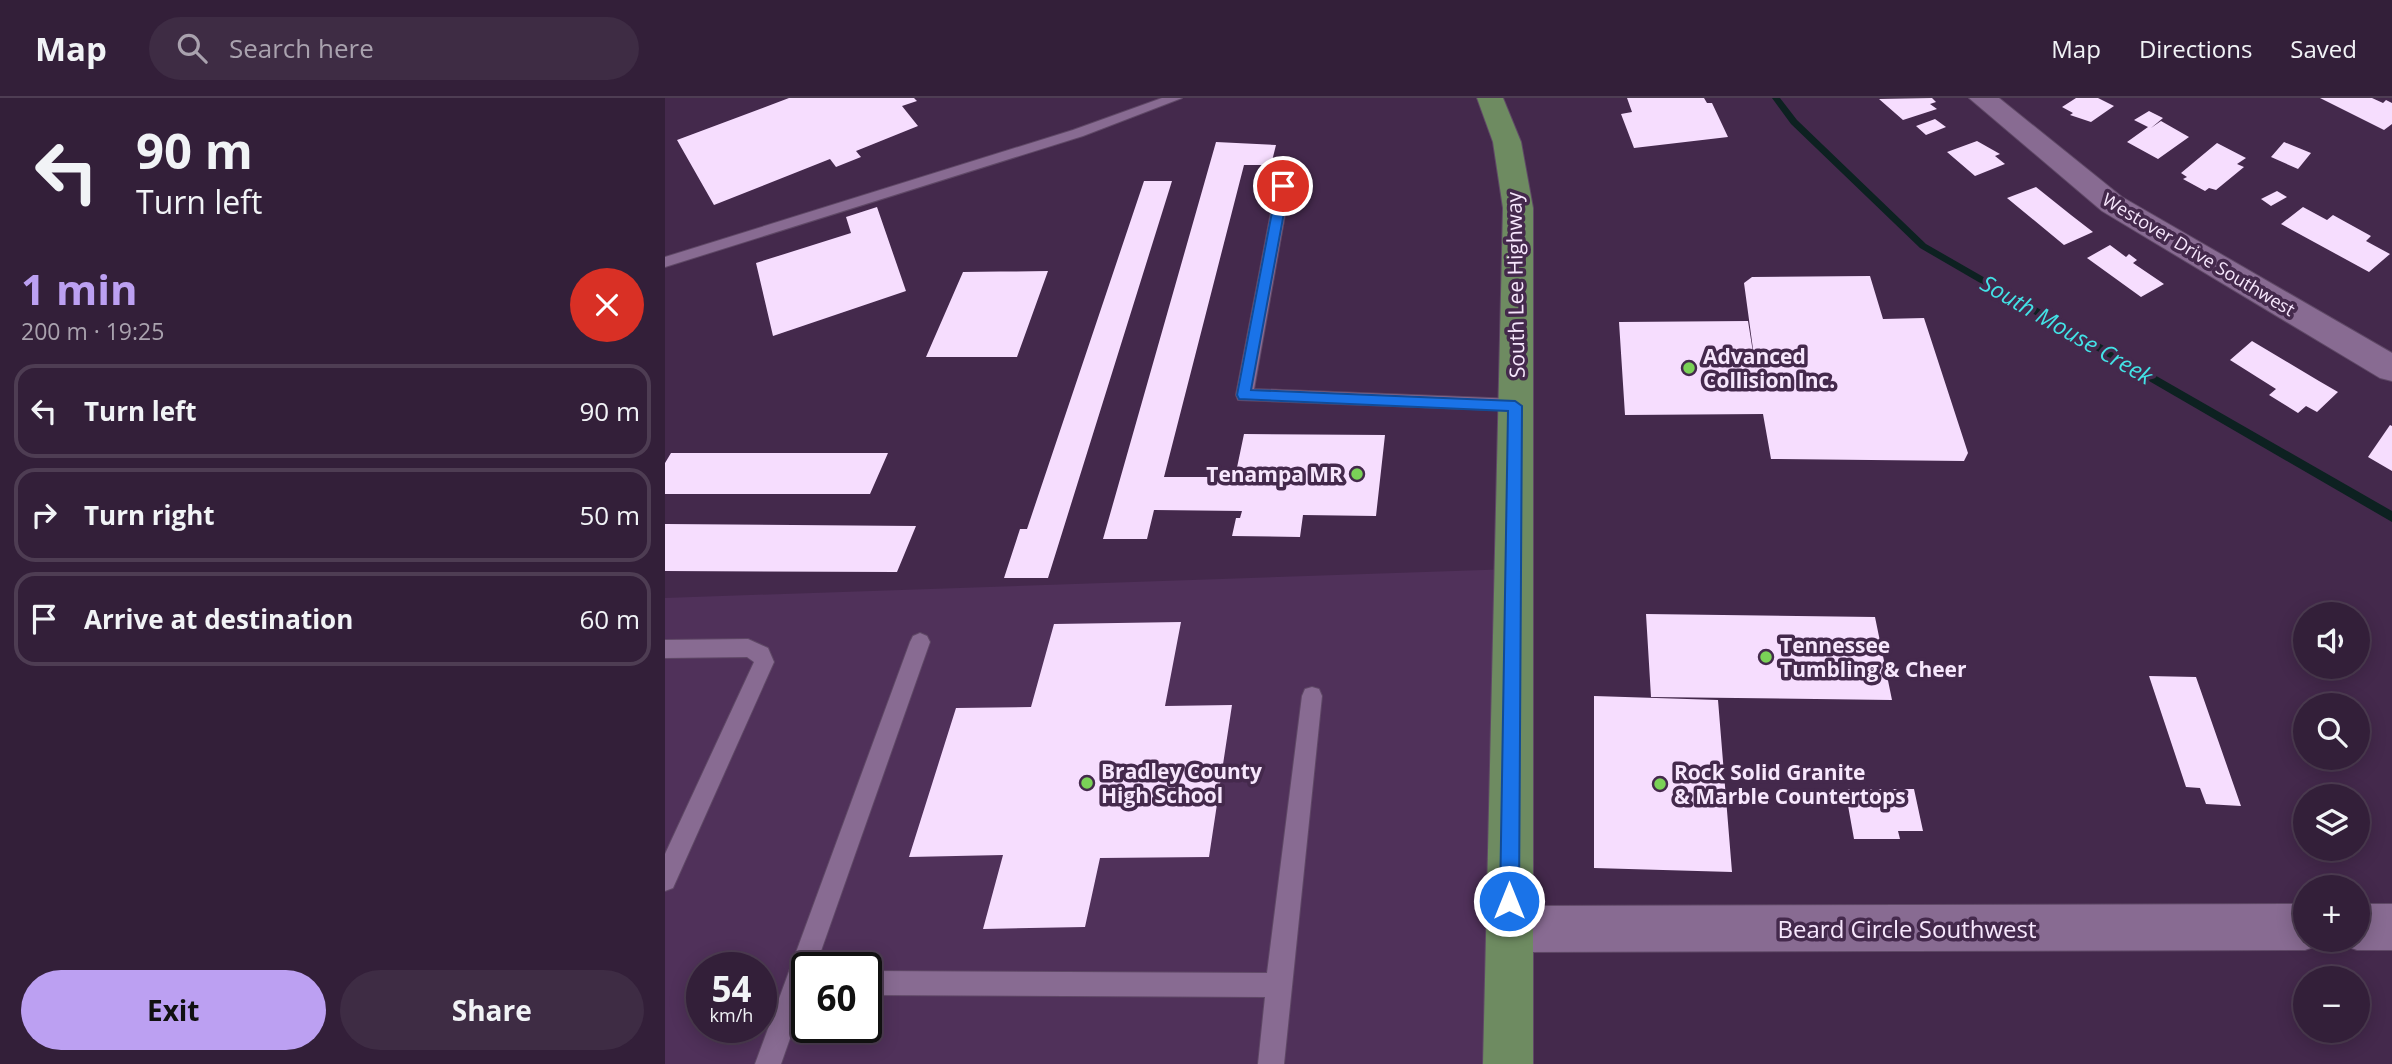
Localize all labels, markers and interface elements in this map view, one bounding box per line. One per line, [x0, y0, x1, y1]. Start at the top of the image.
search box [149, 17, 639, 80]
text: Map [35, 26, 107, 71]
icon: search [173, 29, 211, 67]
text: Search here [229, 30, 374, 66]
text: Map [2051, 32, 2101, 65]
text: Directions [2139, 32, 2252, 65]
text: Saved [2290, 32, 2357, 65]
text: 90 m [136, 117, 253, 183]
icon: left [21, 126, 112, 217]
pin [1253, 156, 1313, 216]
icon: arrive [1264, 167, 1302, 205]
text: Turn left [136, 180, 262, 223]
street label: Westover Drive Southwest [2098, 187, 2300, 321]
street label: South Lee Highway [1499, 191, 1531, 378]
text: 1 min [21, 260, 138, 317]
water label: South Mouse Creek [1975, 267, 2160, 392]
button: close [570, 268, 644, 342]
text: 200 m · 19:25 [21, 315, 164, 347]
place label: Advanced Collision Inc. [1703, 342, 1835, 394]
marker: Advanced Collision Inc. [1681, 360, 1697, 376]
icon: left [25, 392, 63, 430]
text: Turn left [84, 393, 196, 429]
text: 90 m [579, 393, 640, 429]
place label: Tenampa MR [1206, 460, 1343, 488]
marker: Tenampa MR [1349, 466, 1365, 482]
icon: right [25, 496, 63, 534]
text: Turn right [84, 497, 215, 533]
text: 50 m [579, 497, 640, 533]
icon: arrive [25, 600, 63, 638]
text: Arrive at destination [84, 601, 353, 637]
text: 60 m [579, 601, 640, 637]
map controls [2293, 602, 2370, 1043]
button: sound [2293, 602, 2370, 679]
place label: Tennessee Tumbling & Cheer [1780, 631, 1967, 683]
marker: Tennessee Tumbling & Cheer [1758, 649, 1774, 665]
button: search [2293, 693, 2370, 770]
place label: Bradley County High School [1101, 757, 1262, 809]
place label: Rock Solid Granite & Marble Countertops [1674, 758, 1906, 810]
marker: Bradley County High School [1079, 775, 1095, 791]
marker: Rock Solid Granite & Marble Countertops [1652, 776, 1668, 792]
button: layers [2293, 784, 2370, 861]
position arrow [1472, 864, 1546, 938]
button: + [2293, 875, 2370, 952]
street label: Beard Circle Southwest [1778, 912, 2036, 945]
speed limit sign: 60 [791, 952, 882, 1043]
text: 54 [711, 965, 752, 1012]
button: − [2293, 966, 2370, 1043]
button: Exit [21, 970, 326, 1050]
button: Share [340, 970, 644, 1050]
text: km/h [710, 1003, 753, 1027]

